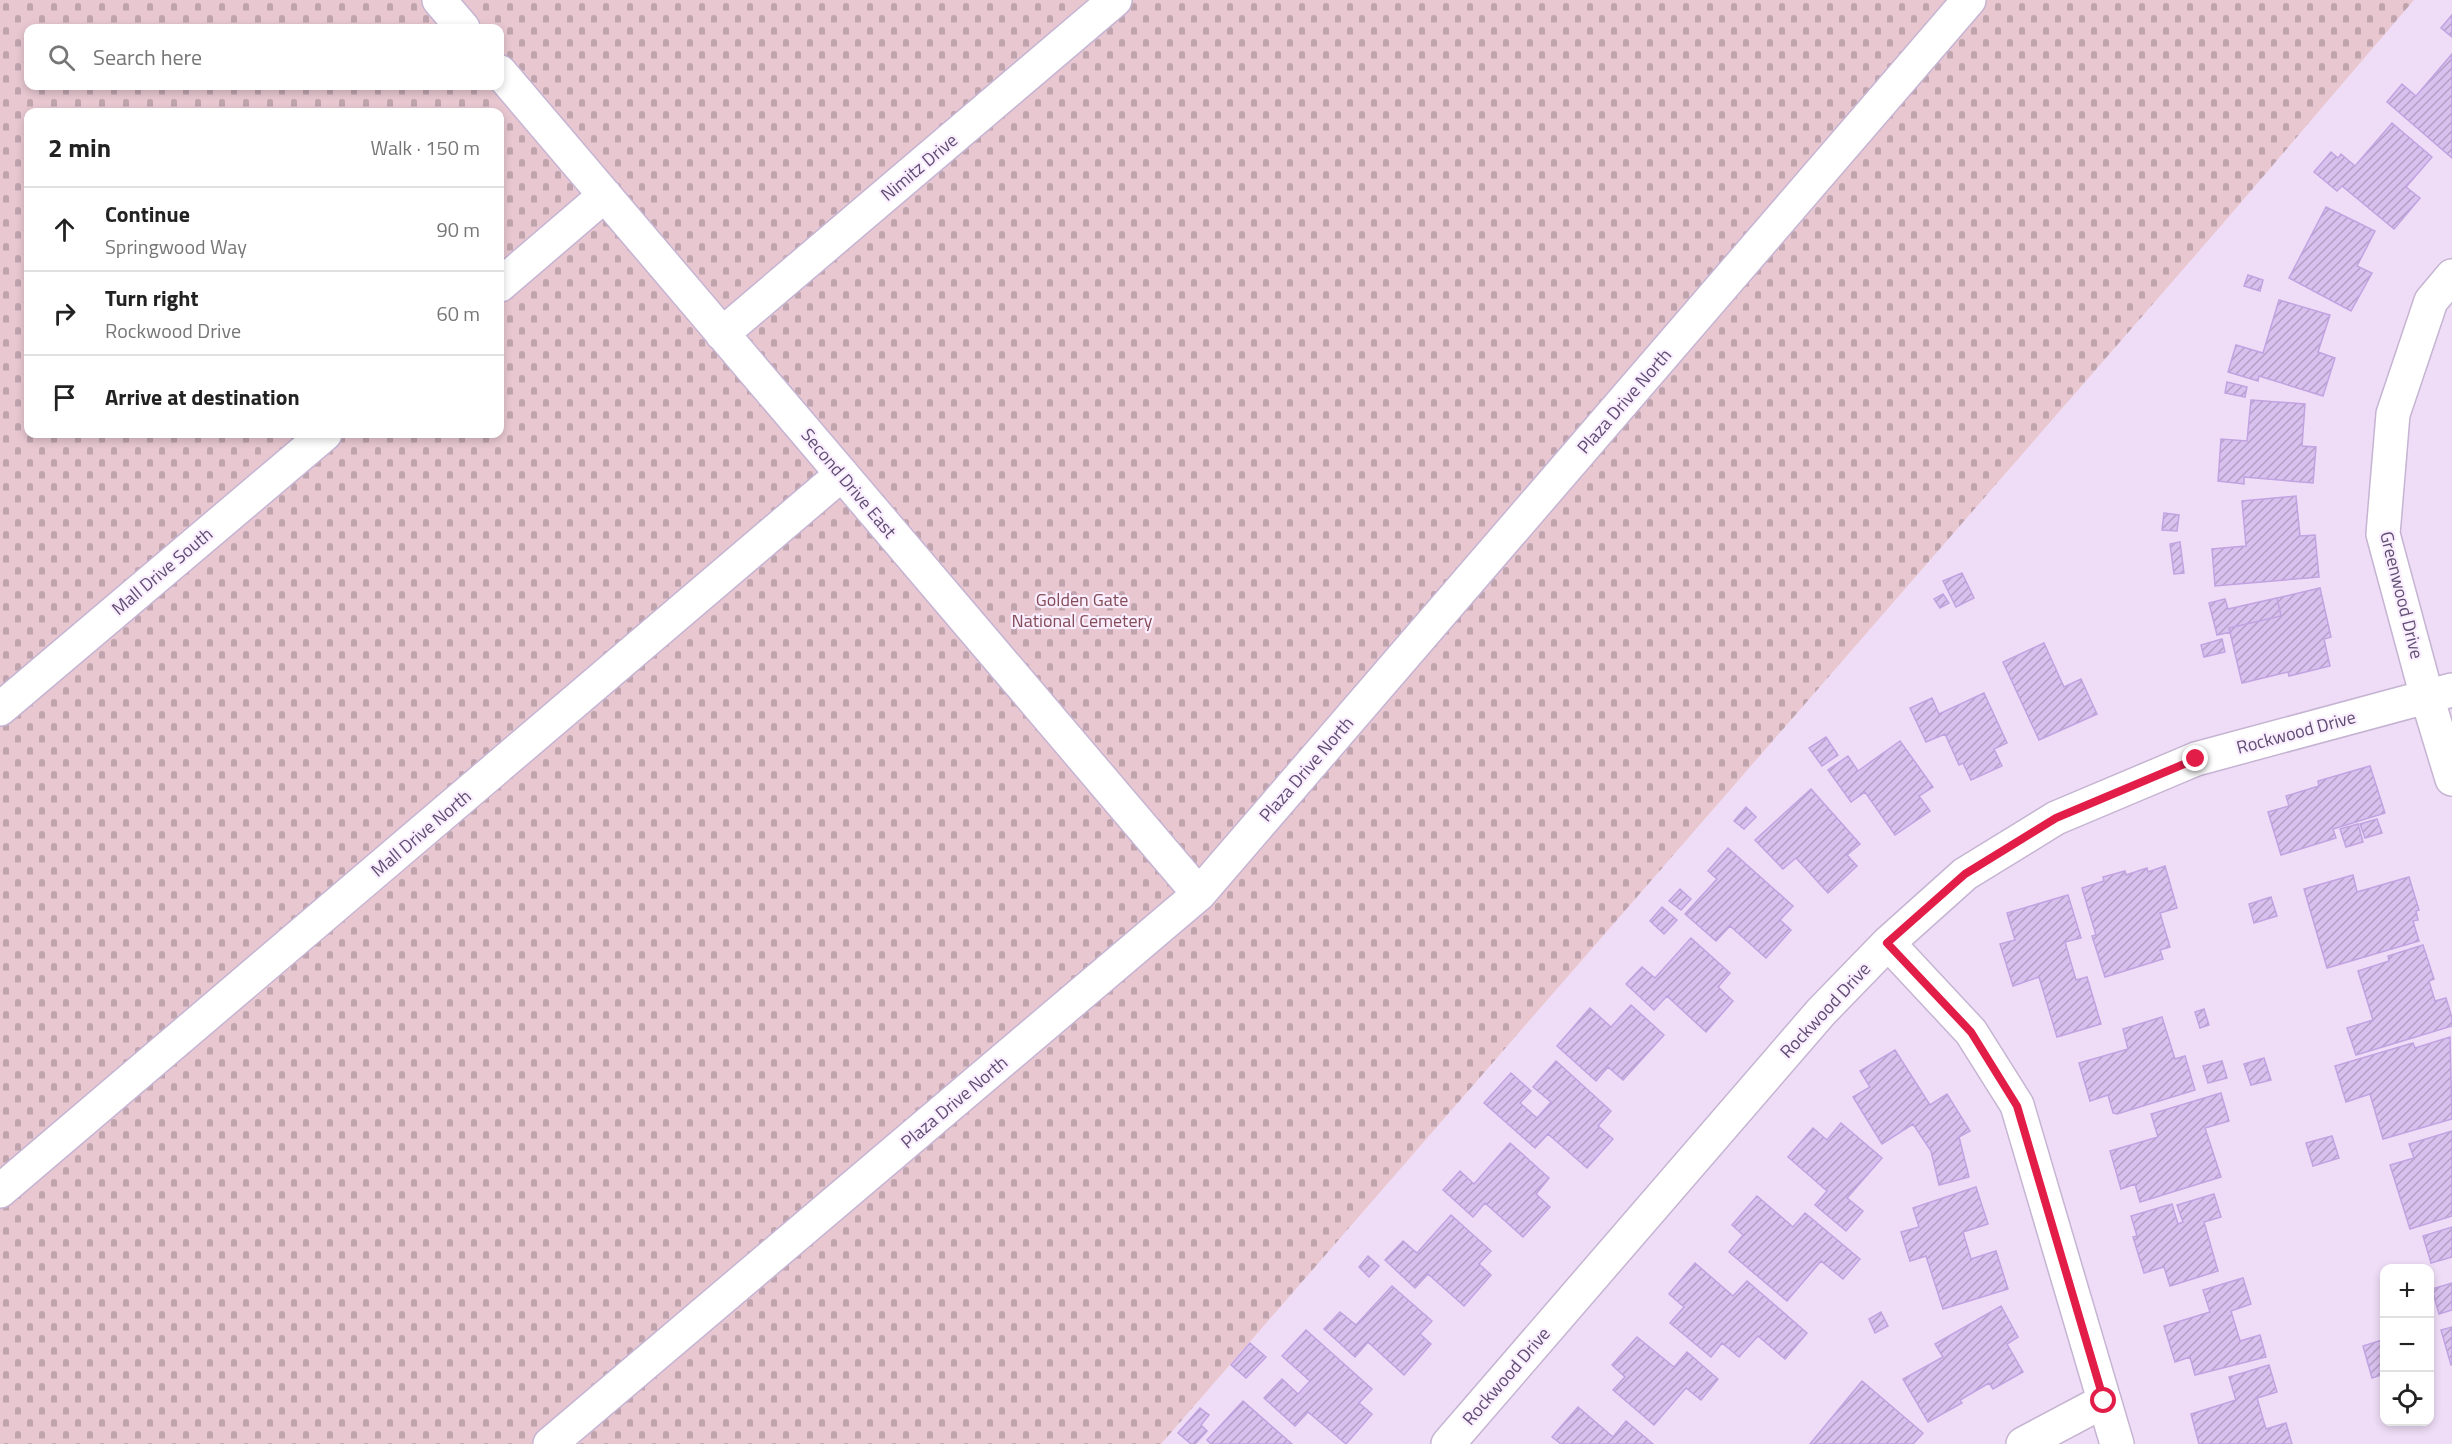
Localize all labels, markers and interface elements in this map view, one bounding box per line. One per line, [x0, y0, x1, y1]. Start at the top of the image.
search box [24, 24, 504, 90]
text: Search here [93, 40, 202, 74]
icon: search [45, 41, 78, 74]
street label: Nimitz Drive [875, 127, 963, 207]
text: 2 min [48, 128, 111, 167]
text: Walk · 150 m [371, 132, 480, 163]
text: Continue [105, 197, 190, 231]
icon: ahead [48, 213, 81, 246]
text: 90 m [436, 214, 480, 245]
text: Springwood Way [105, 231, 247, 262]
text: Turn right [105, 281, 199, 315]
icon: right [48, 297, 81, 330]
text: 60 m [436, 298, 480, 329]
text: Rockwood Drive [105, 315, 241, 346]
street label: Plaza Drive North [1570, 342, 1678, 460]
text: Arrive at destination [105, 380, 300, 414]
icon: arrive [48, 381, 81, 414]
street label: Second Drive East [795, 422, 904, 544]
street label: Mall Drive South [106, 521, 218, 621]
street label: Greenwood Drive [2373, 528, 2431, 662]
park label: Golden Gate National Cemetery [1012, 586, 1153, 634]
street label: Rockwood Drive [2233, 703, 2359, 761]
street label: Plaza Drive North [1252, 710, 1360, 828]
route end [2182, 745, 2208, 771]
street label: Mall Drive North [365, 783, 477, 883]
street label: Rockwood Drive [1773, 956, 1877, 1064]
street label: Plaza Drive North [895, 1049, 1013, 1155]
map controls [2380, 1264, 2434, 1426]
button: + [2380, 1264, 2434, 1318]
button: − [2380, 1318, 2434, 1372]
street label: Rockwood Drive [1456, 1321, 1556, 1431]
button: locate [2380, 1372, 2434, 1426]
route start [2090, 1387, 2116, 1413]

